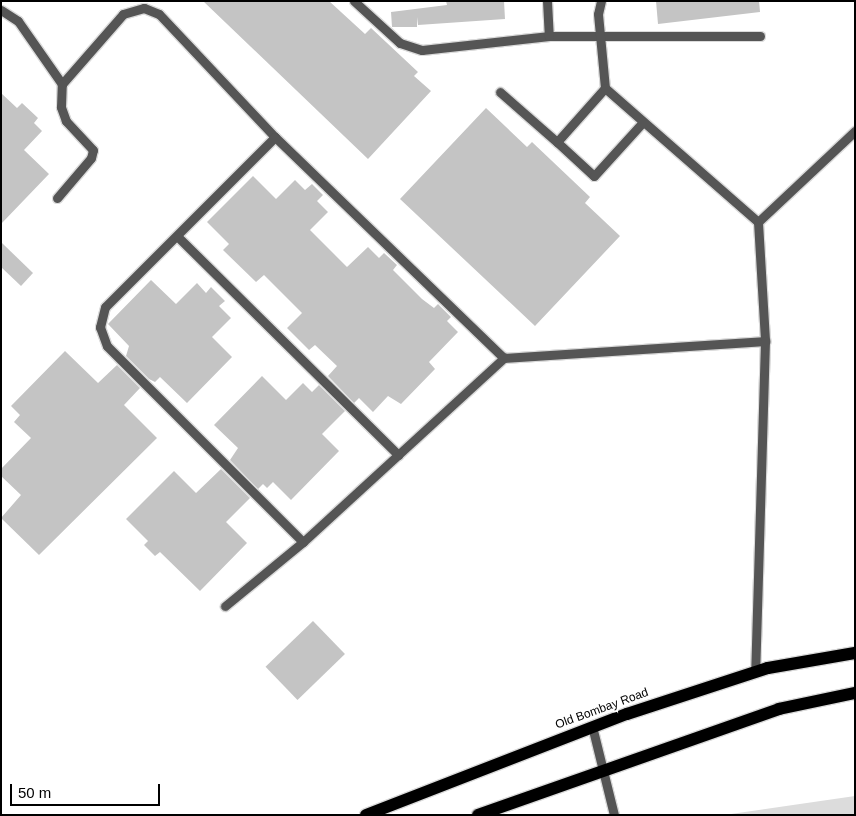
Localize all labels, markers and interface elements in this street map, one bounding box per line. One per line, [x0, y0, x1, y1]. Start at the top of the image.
street label: Old Bombay Road [553, 685, 651, 733]
scale bar [12, 774, 162, 806]
text: 50 m [18, 784, 51, 801]

